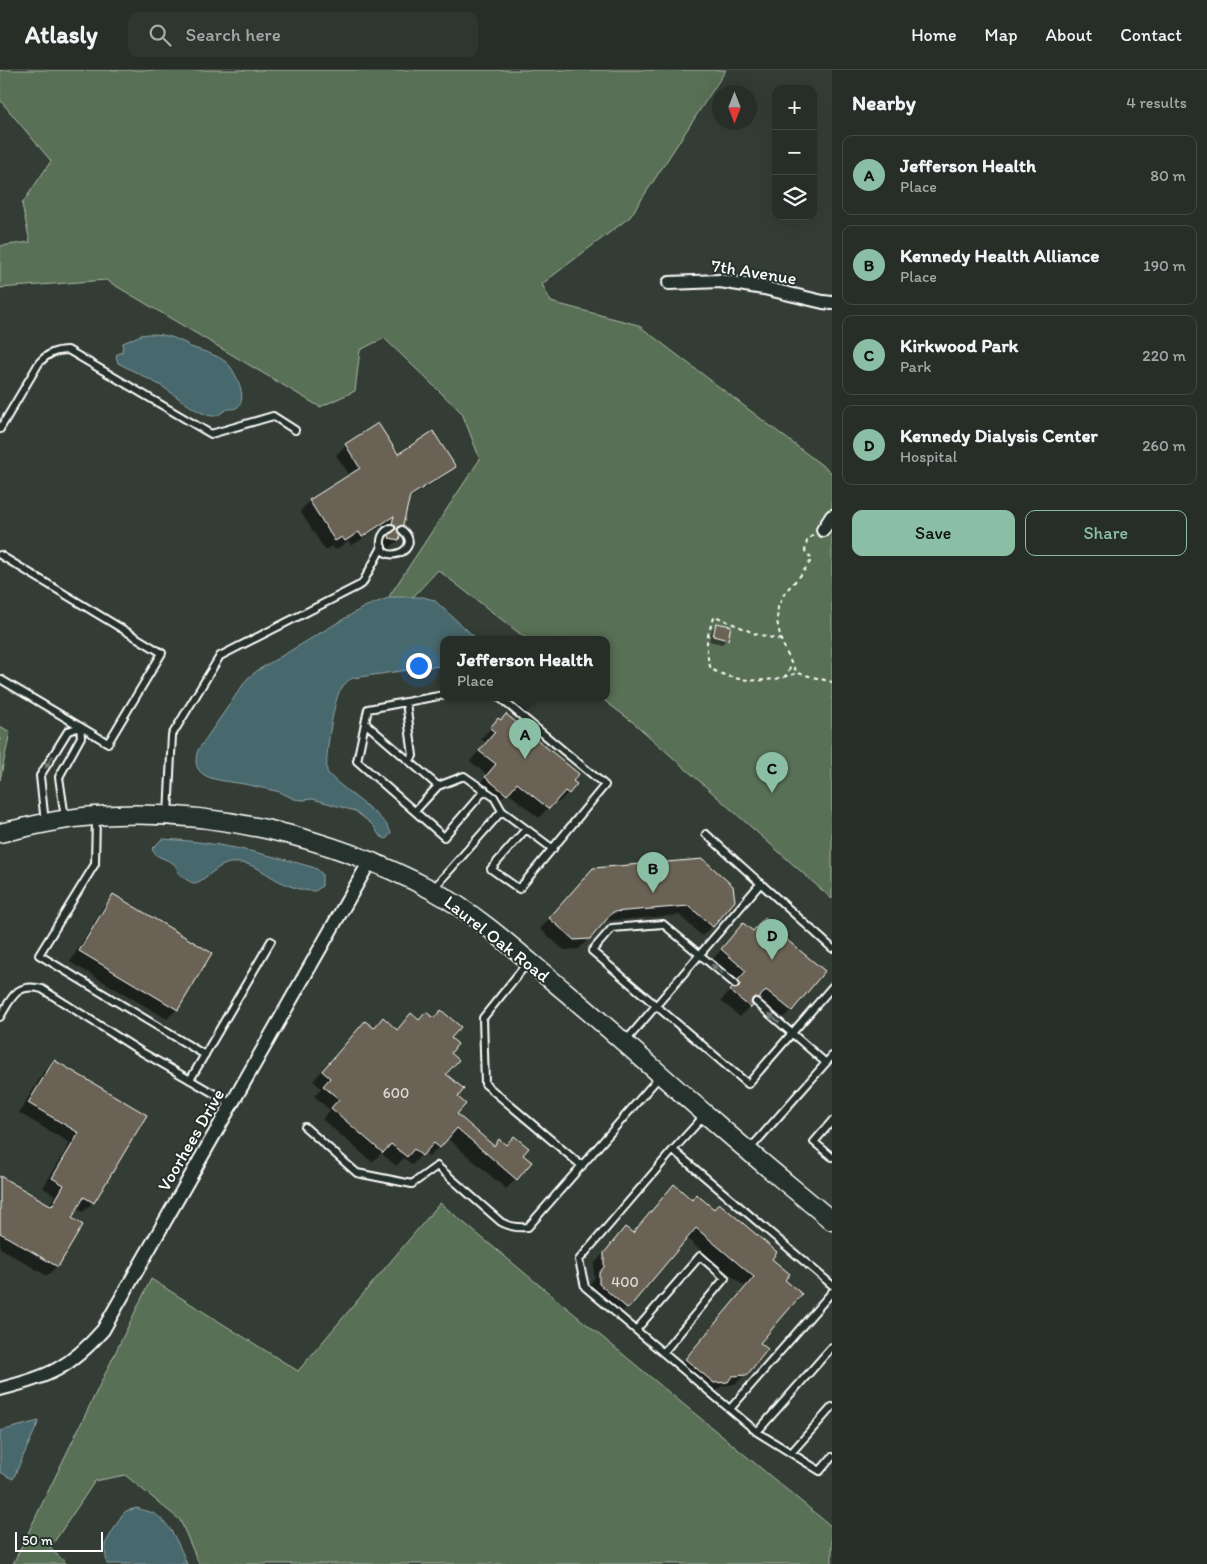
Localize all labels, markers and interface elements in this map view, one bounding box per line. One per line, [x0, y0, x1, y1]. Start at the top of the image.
search box [128, 12, 478, 57]
text: Atlasly [25, 20, 98, 49]
icon: search [146, 21, 174, 49]
text: Search here [186, 23, 281, 46]
text: Home [911, 24, 957, 46]
text: Map [985, 24, 1018, 46]
text: About [1046, 24, 1092, 46]
text: Contact [1120, 24, 1182, 46]
north arrow [712, 85, 757, 130]
map controls [772, 85, 817, 220]
button: + [772, 85, 817, 130]
text: Nearby [852, 90, 916, 115]
text: 4 results [1126, 93, 1187, 112]
button: − [772, 130, 817, 175]
text: Jefferson Health [900, 154, 1036, 177]
text: A [864, 166, 874, 185]
text: 80 m [1150, 166, 1186, 185]
button: layers [772, 175, 817, 220]
text: Place [900, 177, 937, 196]
text: Kennedy Health Alliance [900, 244, 1099, 267]
street label: 7th Avenue [710, 254, 798, 290]
text: B [864, 256, 874, 275]
text: 190 m [1143, 256, 1186, 275]
text: Place [900, 267, 937, 286]
text: Kirkwood Park [900, 334, 1018, 357]
text: C [864, 346, 874, 365]
text: 220 m [1142, 346, 1186, 365]
text: Park [900, 357, 931, 376]
text: Kennedy Dialysis Center [900, 424, 1098, 447]
text: D [864, 436, 874, 455]
text: 260 m [1142, 436, 1186, 455]
text: Hospital [900, 447, 957, 466]
button: Save [852, 510, 1015, 556]
button: Share [1025, 510, 1187, 556]
popup [440, 636, 610, 701]
text: Jefferson Health [457, 648, 593, 671]
your location [406, 653, 432, 679]
text: Place [457, 671, 494, 690]
pin: A [509, 718, 541, 759]
pin: C [756, 752, 788, 793]
one-way arrow [45, 755, 54, 768]
pin: B [637, 852, 669, 893]
street label: Laurel Oak Road [440, 891, 554, 987]
pin: D [756, 919, 788, 960]
one-way arrow [711, 964, 724, 975]
one-way arrow [768, 1012, 780, 1024]
house number: 600 [383, 1084, 409, 1102]
street label: Voorhees Drive [153, 1085, 229, 1195]
house number: 400 [611, 1273, 639, 1291]
scale bar [15, 1529, 102, 1552]
text: 50 m [22, 1532, 53, 1549]

